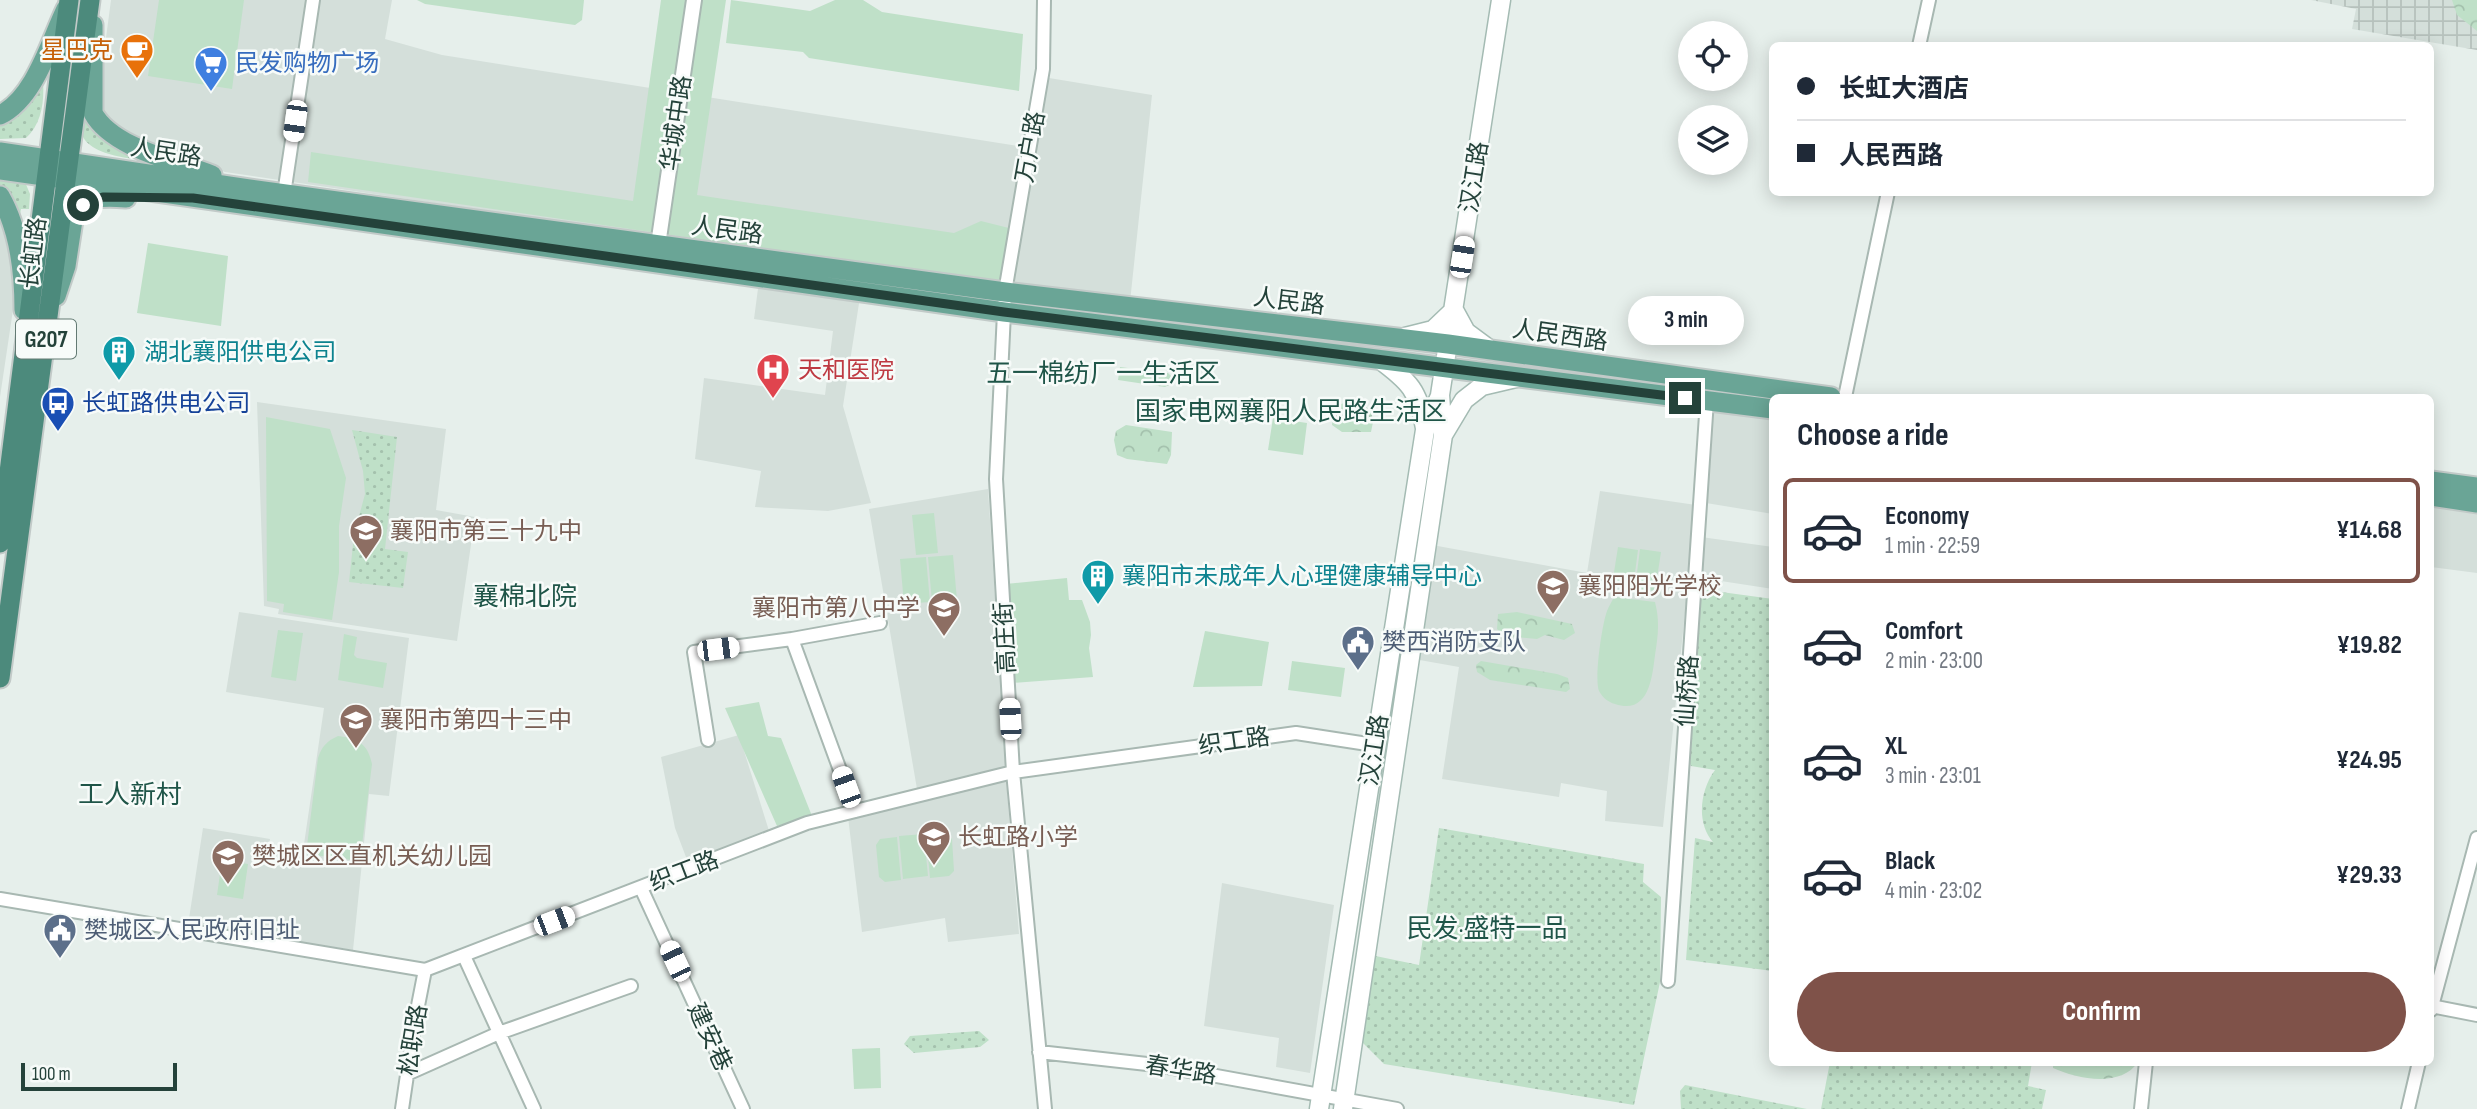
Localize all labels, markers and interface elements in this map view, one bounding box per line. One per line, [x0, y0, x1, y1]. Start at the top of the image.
map controls [1678, 21, 1748, 175]
button: locate [1678, 21, 1748, 91]
cafe icon: 星巴克 [118, 31, 156, 80]
place label: 星巴克 [41, 36, 113, 65]
supermarket icon: 民发购物广场 [192, 44, 230, 93]
place label: 民发购物广场 [235, 49, 379, 78]
street label: 华城中路 [655, 74, 698, 173]
text: 长虹大酒店 [1839, 74, 1969, 105]
car [282, 99, 309, 143]
button: layers [1678, 105, 1748, 175]
street label: 万户路 [1010, 109, 1051, 185]
street label: 人民路 [128, 133, 204, 172]
street label: 汉江路 [1455, 139, 1494, 215]
text: 人民西路 [1839, 141, 1943, 172]
route start [67, 189, 99, 221]
street label: 人民路 [689, 211, 765, 250]
street label: 长虹路 [15, 216, 52, 291]
car [1449, 235, 1476, 279]
street label: 人民路 [1251, 283, 1326, 320]
callout: 3 min [1627, 296, 1743, 346]
text: 3 min [1664, 306, 1708, 334]
street label: 人民西路 [1510, 314, 1609, 357]
road number: G207 [16, 320, 76, 358]
building icon: 湖北襄阳供电公司 [100, 333, 138, 382]
place label: 湖北襄阳供电公司 [144, 338, 336, 367]
hospital icon: 天和医院 [754, 351, 792, 400]
place label: 天和医院 [798, 356, 894, 385]
district label: 五一棉纺厂一生活区 [986, 359, 1220, 390]
route end [1669, 382, 1701, 414]
bus stop icon: 长虹路供电公司 [39, 384, 77, 433]
place label: 长虹路供电公司 [82, 389, 250, 418]
district label: 国家电网襄阳人民路生活区 [1135, 397, 1447, 428]
text: Choose a ride [1797, 416, 1949, 455]
icon: car [1801, 499, 1864, 562]
text: Economy [1885, 501, 1969, 532]
school or university icon: 襄阳市第三十九中 [347, 512, 385, 561]
text: ¥14.68 [2336, 515, 2402, 546]
place label: 襄阳市第三十九中 [390, 517, 582, 546]
text: 1 min · 22:59 [1885, 532, 1980, 560]
building icon: 襄阳市未成年人心理健康辅导中心 [1079, 557, 1117, 606]
place label: 襄阳市未成年人心理健康辅导中心 [1122, 562, 1482, 591]
school or university icon: 襄阳阳光学校 [1534, 567, 1572, 616]
place label: 襄阳阳光学校 [1578, 572, 1722, 601]
district label: 襄棉北院 [473, 582, 577, 613]
school or university icon: 襄阳市第八中学 [925, 589, 963, 638]
place label: 襄阳市第八中学 [752, 594, 920, 623]
street label: 高庄街 [989, 601, 1022, 675]
icon: car [1801, 614, 1864, 677]
text: Comfort [1885, 616, 1963, 647]
public building icon: 樊西消防支队 [1339, 623, 1377, 672]
place label: 樊西消防支队 [1382, 628, 1526, 657]
text: ¥19.82 [2337, 630, 2402, 661]
car [696, 636, 741, 662]
text: 2 min · 23:00 [1885, 647, 1983, 675]
street label: 仙桥路 [1671, 654, 1704, 728]
car [999, 697, 1022, 741]
school or university icon: 襄阳市第四十三中 [337, 701, 375, 750]
place label: 襄阳市第四十三中 [380, 706, 572, 735]
street label: 汉江路 [1355, 712, 1394, 788]
street label: 织工路 [1196, 722, 1272, 761]
icon: car [1801, 729, 1864, 792]
text: XL [1885, 731, 1907, 762]
text: ¥24.95 [2336, 745, 2402, 776]
text: 3 min · 23:01 [1885, 762, 1981, 790]
car [829, 764, 864, 810]
district label: 工人新村 [78, 780, 182, 811]
school or university icon: 长虹路小学 [915, 818, 953, 867]
place label: 长虹路小学 [958, 823, 1078, 852]
school or university icon: 樊城区区直机关幼儿园 [209, 837, 247, 886]
place label: 樊城区区直机关幼儿园 [252, 842, 492, 871]
icon: car [1801, 844, 1864, 907]
street label: 织工路 [645, 845, 723, 898]
text: Black [1885, 846, 1935, 877]
text: ¥29.33 [2336, 860, 2402, 891]
text: 4 min · 23:02 [1885, 877, 1982, 905]
car [531, 904, 578, 938]
public building icon: 樊城区人民政府旧址 [41, 911, 79, 960]
district label: 民发·盛特一品 [1406, 914, 1568, 945]
place label: 樊城区人民政府旧址 [84, 916, 300, 945]
car [657, 938, 694, 984]
button: Confirm [1797, 972, 2406, 1052]
street label: 建安巷 [681, 998, 738, 1076]
street label: 松职路 [394, 1002, 433, 1078]
street label: 春华路 [1143, 1051, 1219, 1090]
scale bar [21, 1060, 177, 1092]
text: 100 m [32, 1063, 71, 1086]

